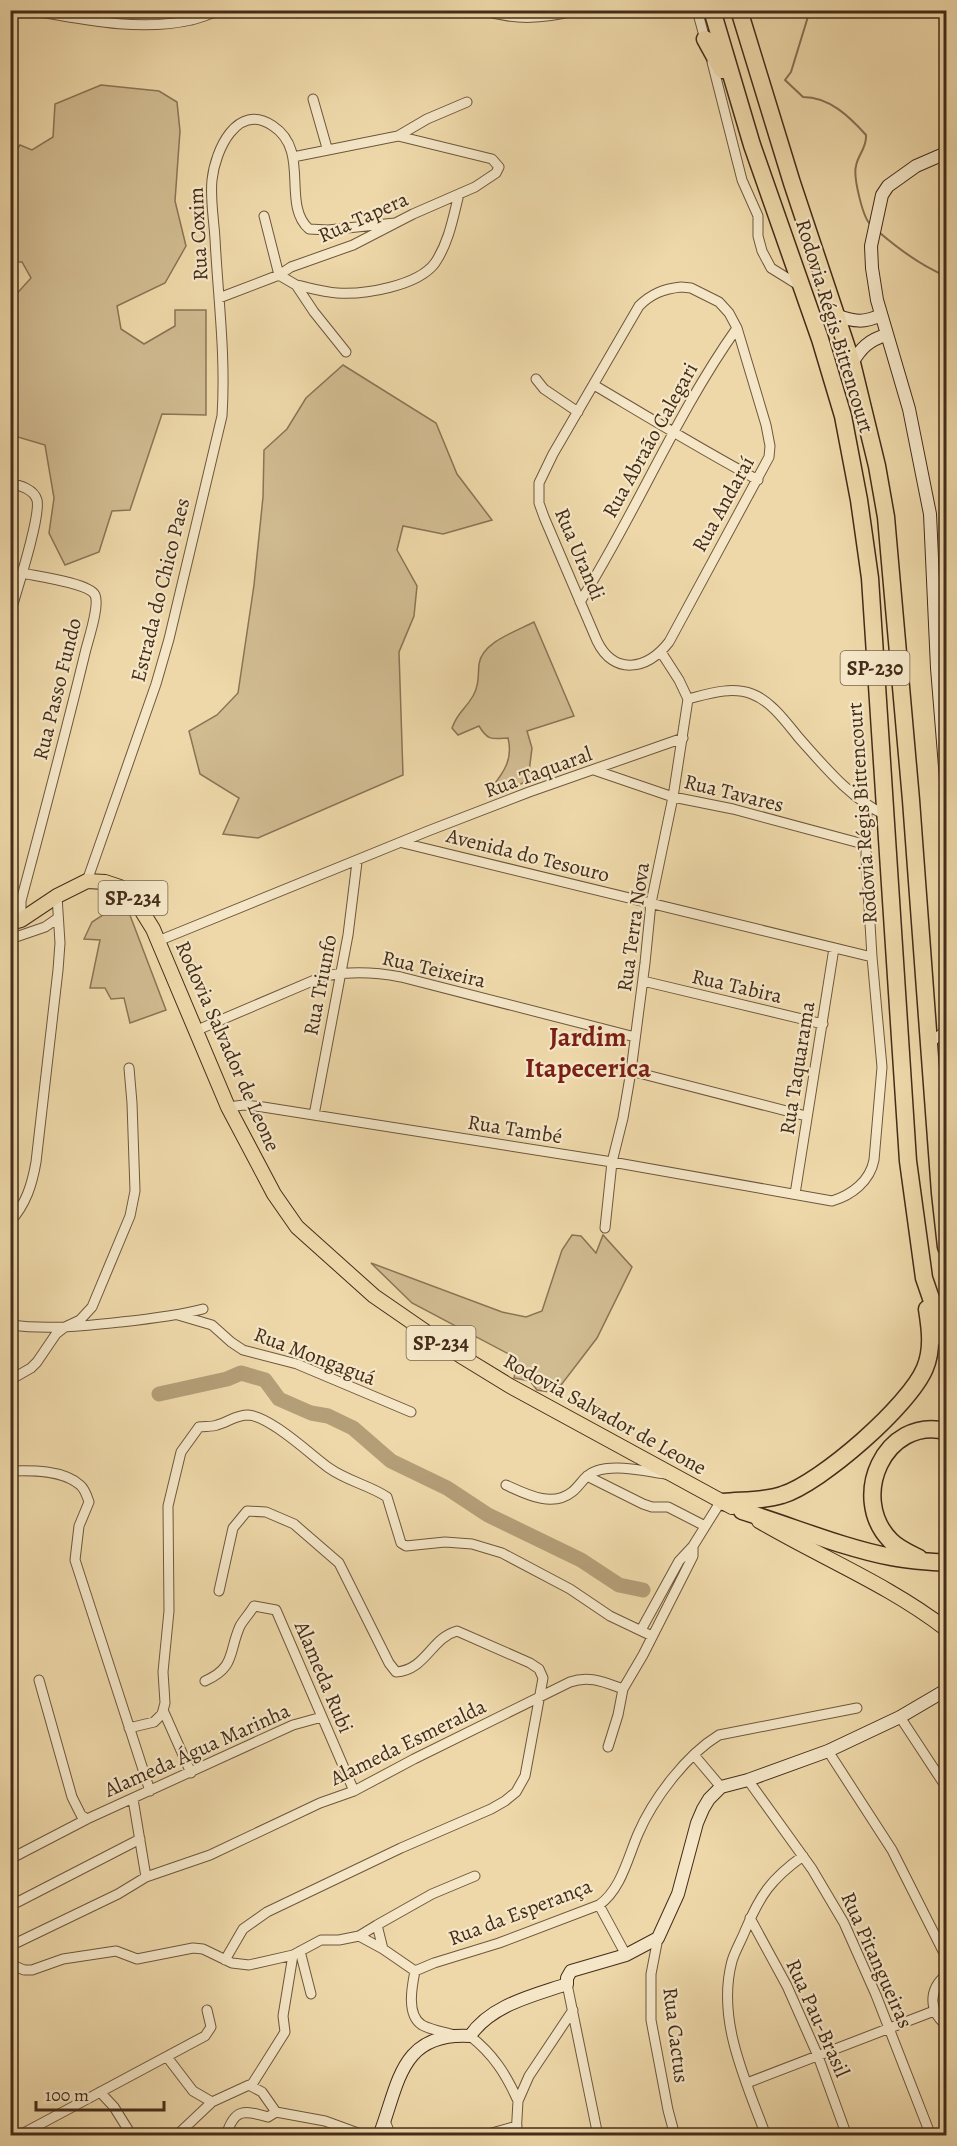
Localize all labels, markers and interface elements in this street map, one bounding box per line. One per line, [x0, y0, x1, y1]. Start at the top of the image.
street label: Rua Tapera [314, 185, 413, 249]
street label: Rua Coxim [182, 187, 214, 281]
street label: Rodovia Régis Bittencourt [789, 216, 881, 436]
street label: Rua Abraão Calegari [596, 357, 704, 523]
street label: Rua Andaraí [685, 451, 761, 557]
street label: Estrada do Chico Paes [124, 495, 196, 685]
street label: Rua Urandi [548, 504, 612, 605]
street label: Rua Passo Fundo [26, 615, 88, 763]
road number: SP-230 [840, 651, 910, 685]
street label: Rodovia Régis Bittencourt [840, 701, 884, 925]
street label: Rua Taquaral [480, 740, 596, 804]
street label: Rua Tavares [681, 767, 787, 819]
street label: Avenida do Tesouro [443, 821, 612, 889]
street label: Rua Terra Nova [610, 860, 656, 994]
road number: SP-234 [98, 881, 168, 915]
street label: Rua Triunfo [297, 932, 343, 1038]
street label: Rodovia Salvador de Leone [169, 936, 287, 1156]
street label: Rua Teixeira [379, 943, 489, 995]
street label: Rua Tabira [689, 962, 785, 1010]
street label: Rua Taquarama [773, 999, 821, 1137]
district label: Jardim Itapecerica [525, 1019, 651, 1086]
street label: Rua També [466, 1108, 564, 1150]
street label: Rua Mongaguá [250, 1320, 380, 1392]
road number: SP-234 [406, 1326, 476, 1360]
street label: Rodovia Salvador de Leone [499, 1347, 711, 1481]
street label: Alameda Rubi [287, 1616, 360, 1737]
street label: Alameda Esmeralda [324, 1692, 491, 1792]
street label: Alameda Água Marinha [99, 1696, 295, 1804]
street label: Rua da Esperança [444, 1872, 596, 1952]
street label: Rua Pitangueiras [834, 1887, 920, 2033]
street label: Rua Pau-Brasil [779, 1954, 857, 2082]
street label: Rua Cactus [656, 1986, 696, 2084]
scale bar [36, 2074, 164, 2112]
text: 100 m [45, 2083, 89, 2107]

